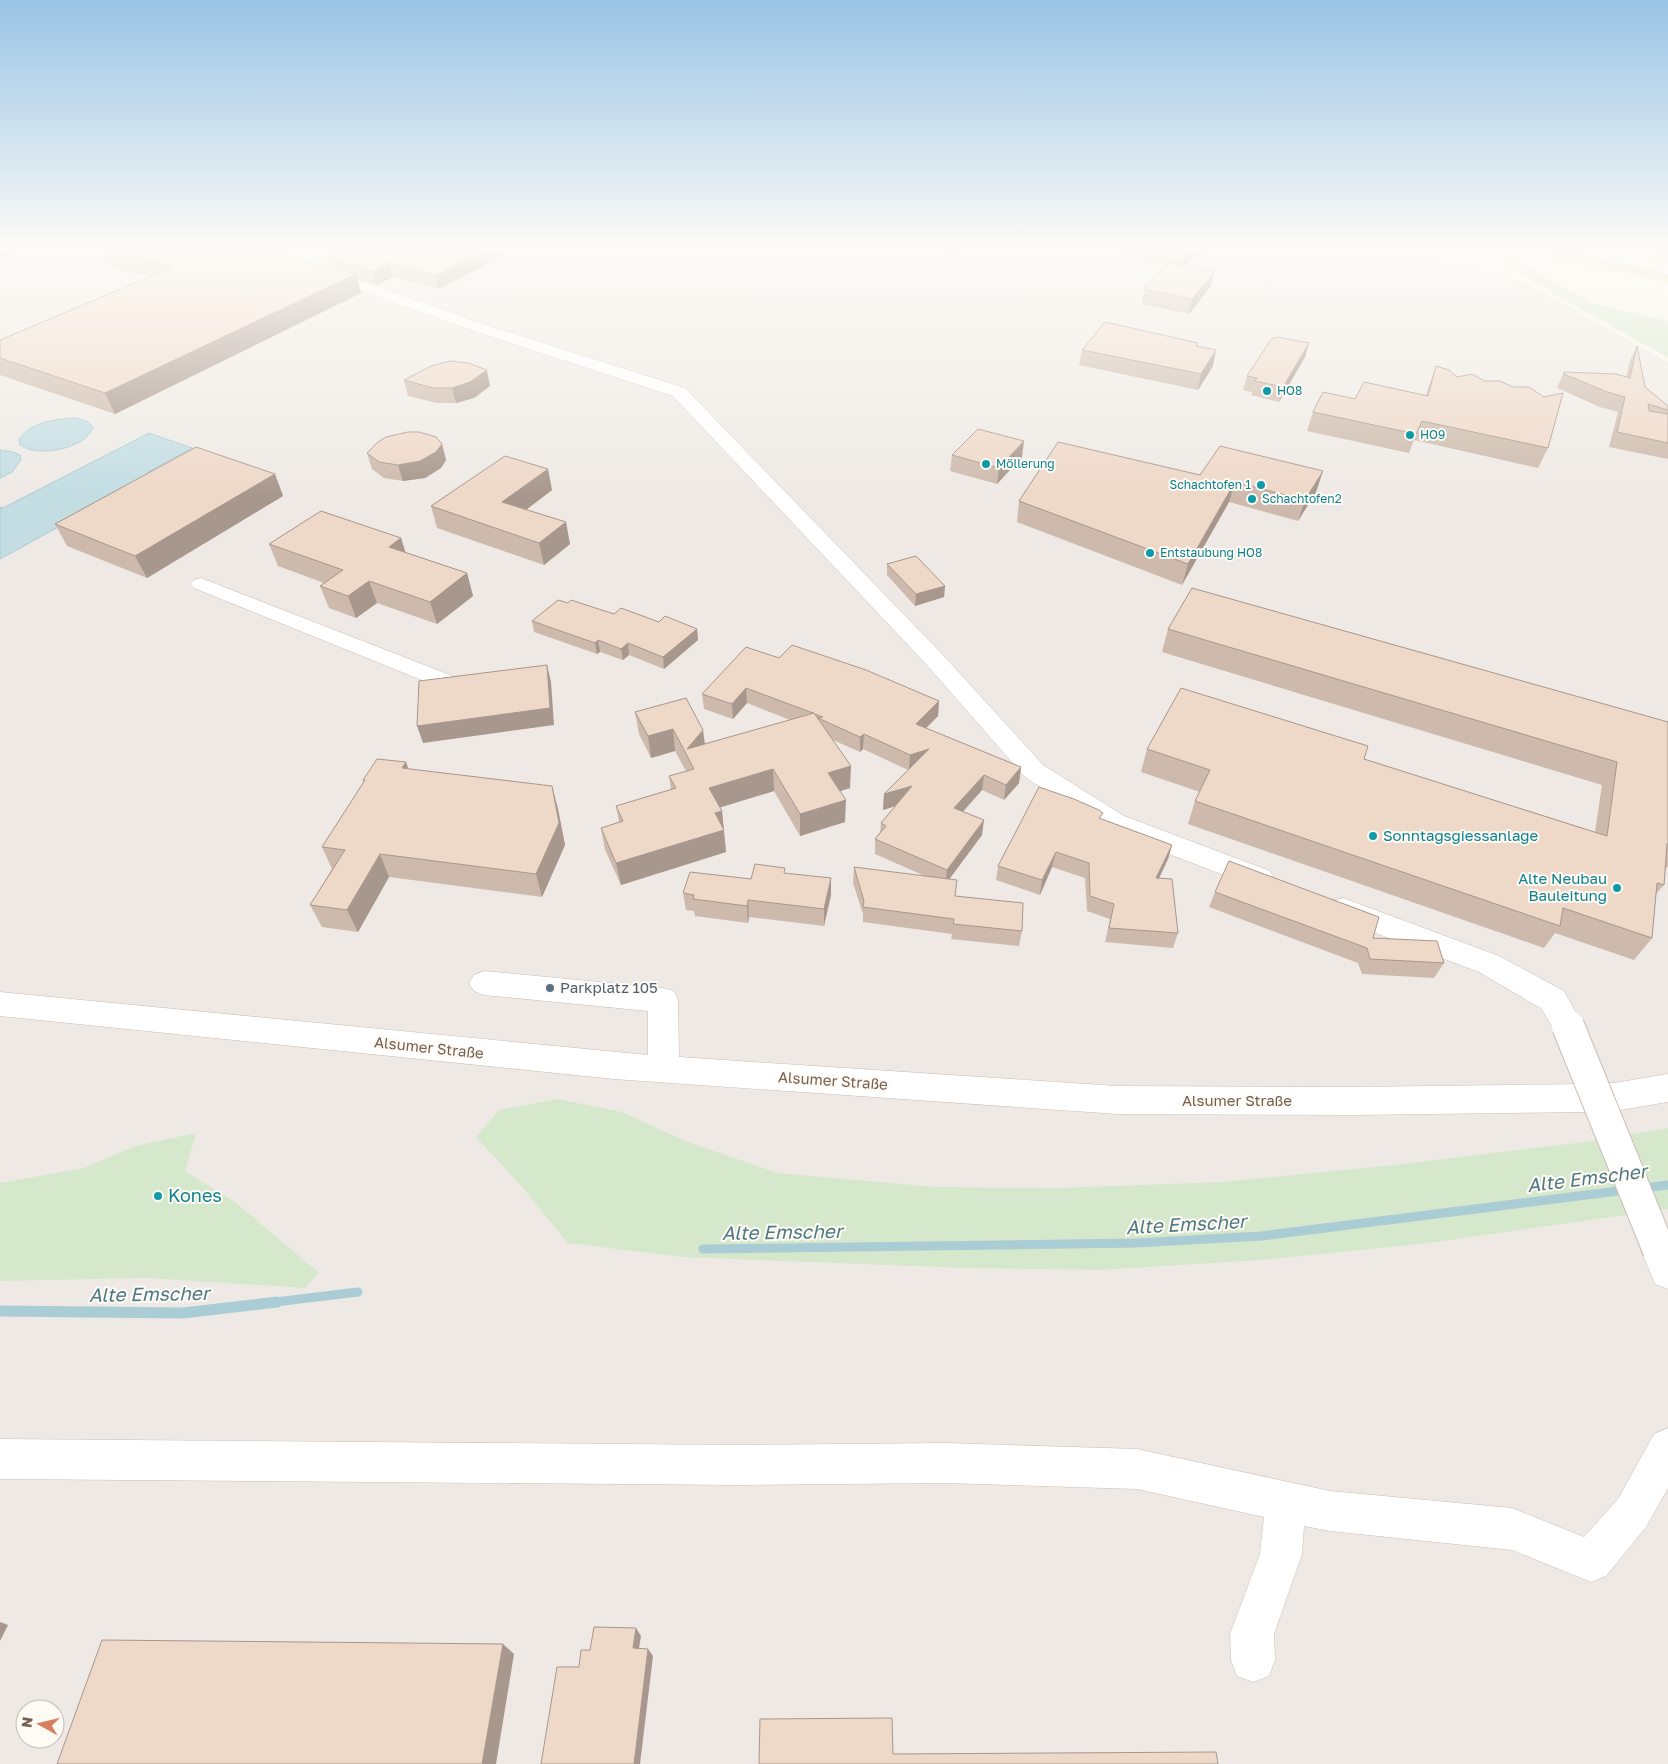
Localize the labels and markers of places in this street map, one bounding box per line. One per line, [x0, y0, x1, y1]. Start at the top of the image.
place label: HO8 [1277, 383, 1302, 398]
marker: HO8 [1261, 385, 1273, 397]
place label: HO9 [1420, 427, 1445, 442]
marker: HO9 [1404, 429, 1416, 441]
place label: Möllerung [996, 456, 1055, 471]
marker: Möllerung [980, 458, 992, 470]
place label: Schachtofen 1 [1170, 477, 1251, 492]
marker: Schachtofen 1 [1255, 479, 1267, 491]
place label: Schachtofen2 [1262, 491, 1342, 506]
marker: Schachtofen2 [1246, 493, 1258, 505]
place label: Entstaubung HO8 [1160, 545, 1262, 560]
marker: Entstaubung HO8 [1144, 547, 1156, 559]
place label: Sonntagsgiessanlage [1383, 826, 1539, 844]
marker: Sonntagsgiessanlage [1367, 830, 1379, 842]
place label: Alte Neubau Bauleitung [1518, 869, 1607, 904]
marker: Alte Neubau Bauleitung [1611, 882, 1623, 894]
place label: Parkplatz 105 [560, 978, 658, 996]
marker: Parkplatz 105 [544, 982, 556, 994]
place label: Kones [168, 1184, 222, 1206]
marker: Kones [152, 1190, 164, 1202]

